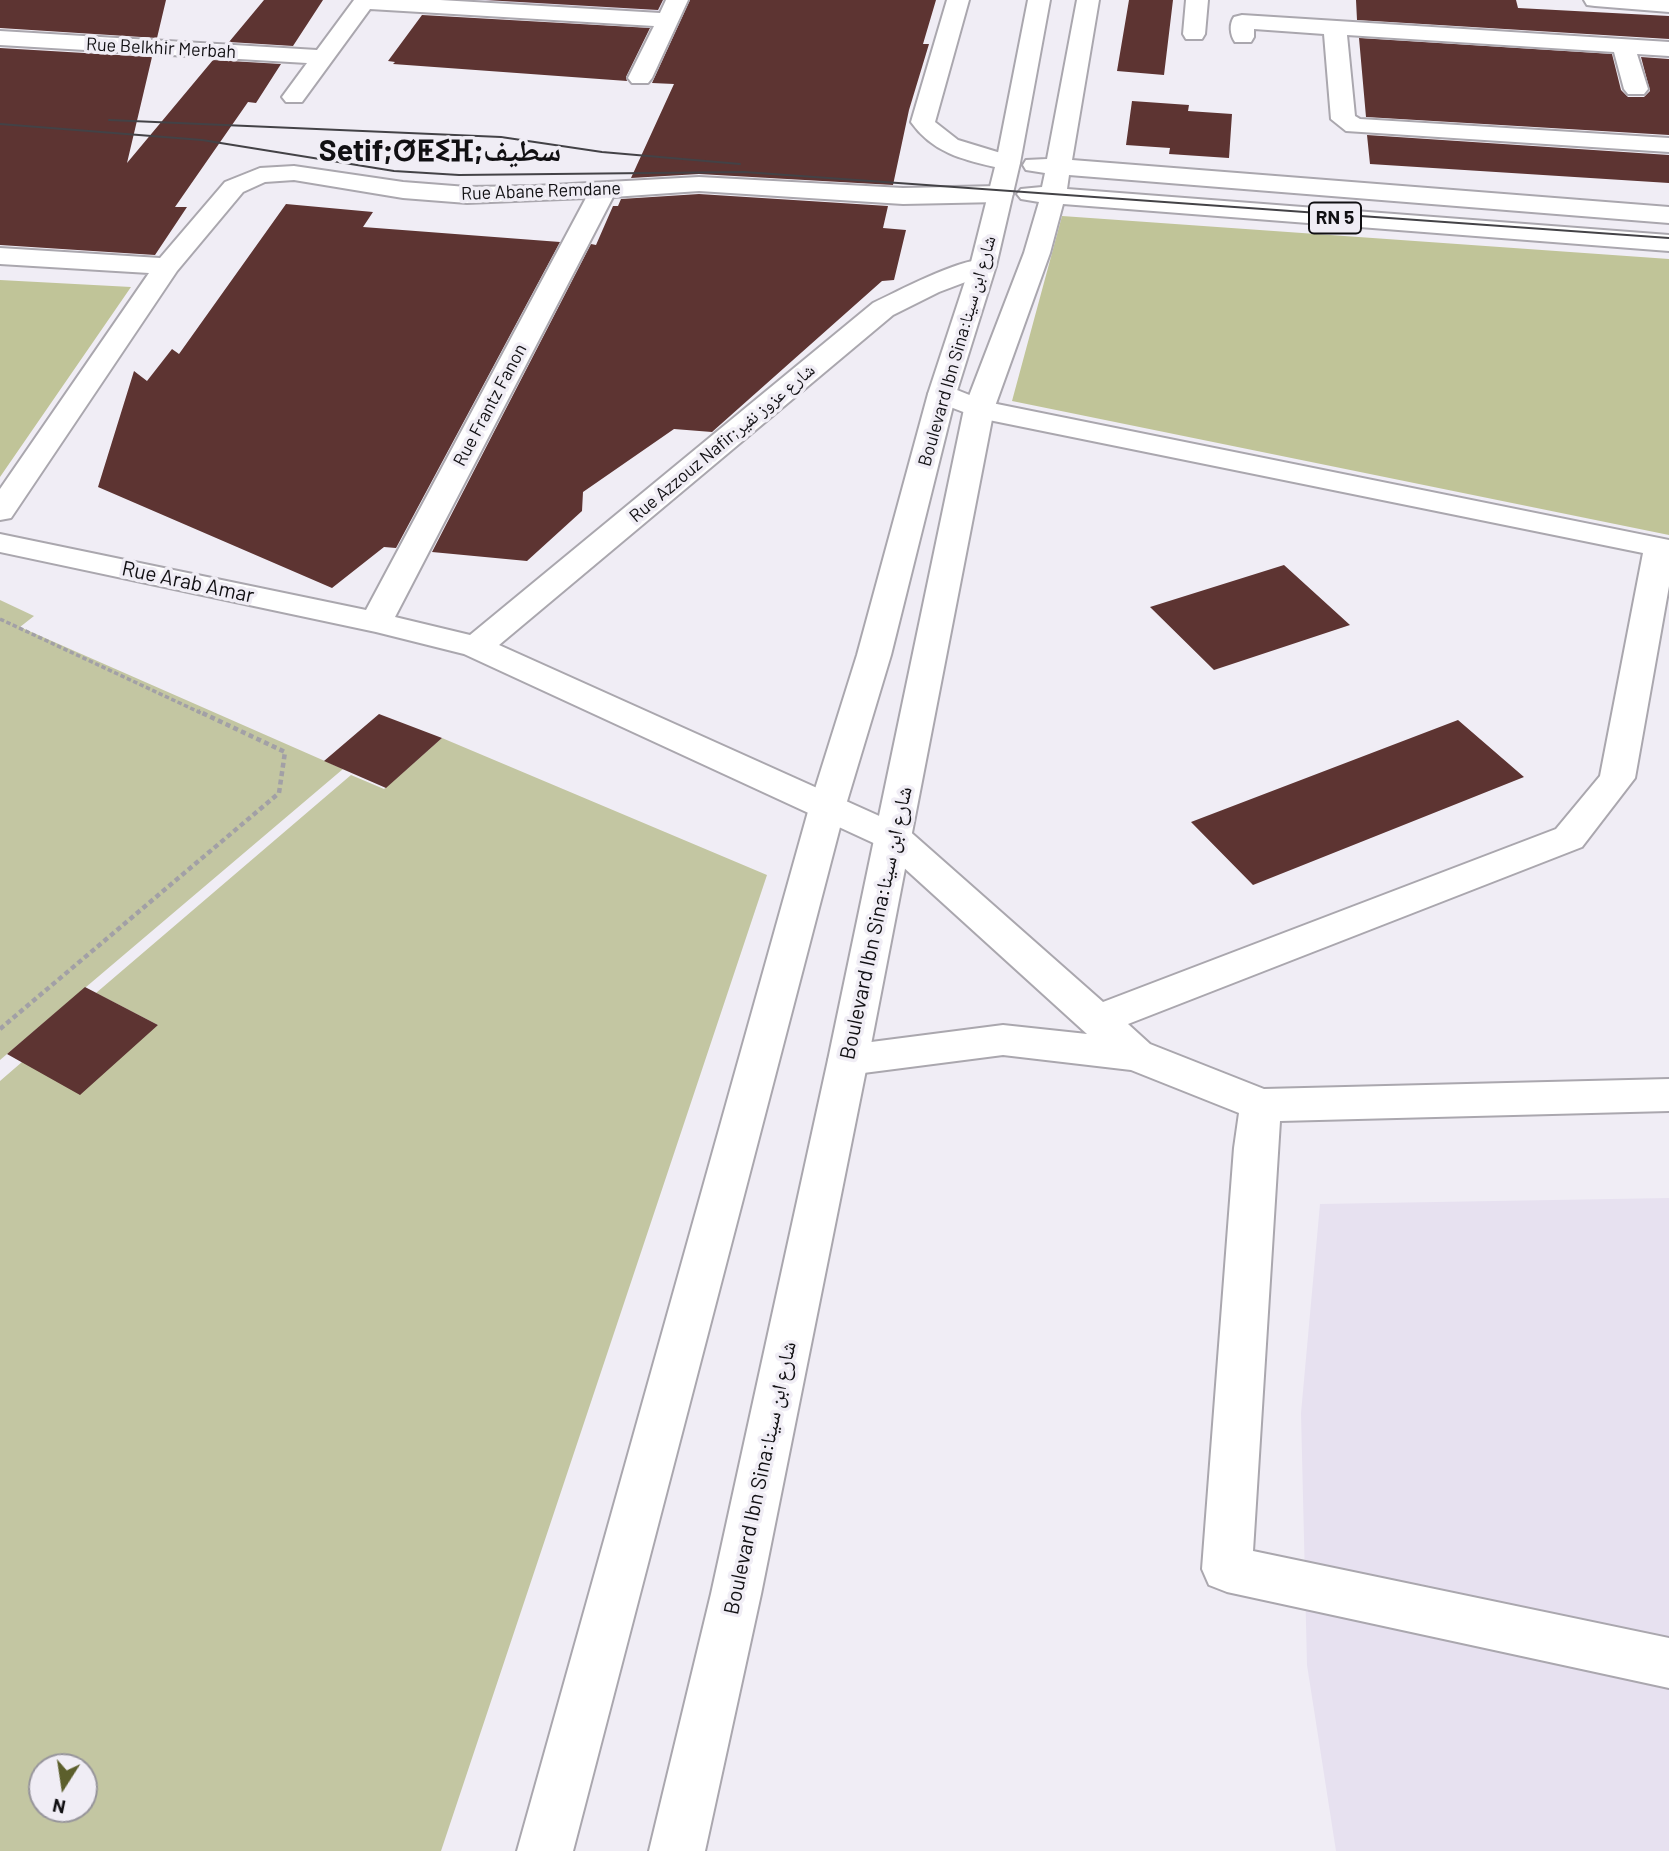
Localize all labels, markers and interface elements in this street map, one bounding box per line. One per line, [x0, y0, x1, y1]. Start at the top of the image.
street label: Rue Belkhir Merbah [85, 33, 237, 63]
district label: Setif;ⵚⵟⵉⴼ;سطيف [319, 133, 561, 169]
street label: Rue Abane Remdane [461, 177, 621, 205]
road number: RN 5 [1309, 202, 1361, 233]
street label: Boulevard Ibn Sina:شارع ابن سينا [914, 233, 1000, 469]
street label: Rue Frantz Fanon [449, 340, 531, 470]
street label: Rue Azzouz Nafir;شارع عزوز نفير [625, 359, 819, 527]
street label: Rue Arab Amar [119, 556, 257, 608]
street label: Boulevard Ibn Sina:شارع ابن سينا [835, 784, 917, 1062]
street label: Boulevard Ibn Sina:شارع ابن سينا [719, 1339, 801, 1617]
north arrow [28, 1753, 98, 1823]
text: N [50, 1795, 68, 1820]

